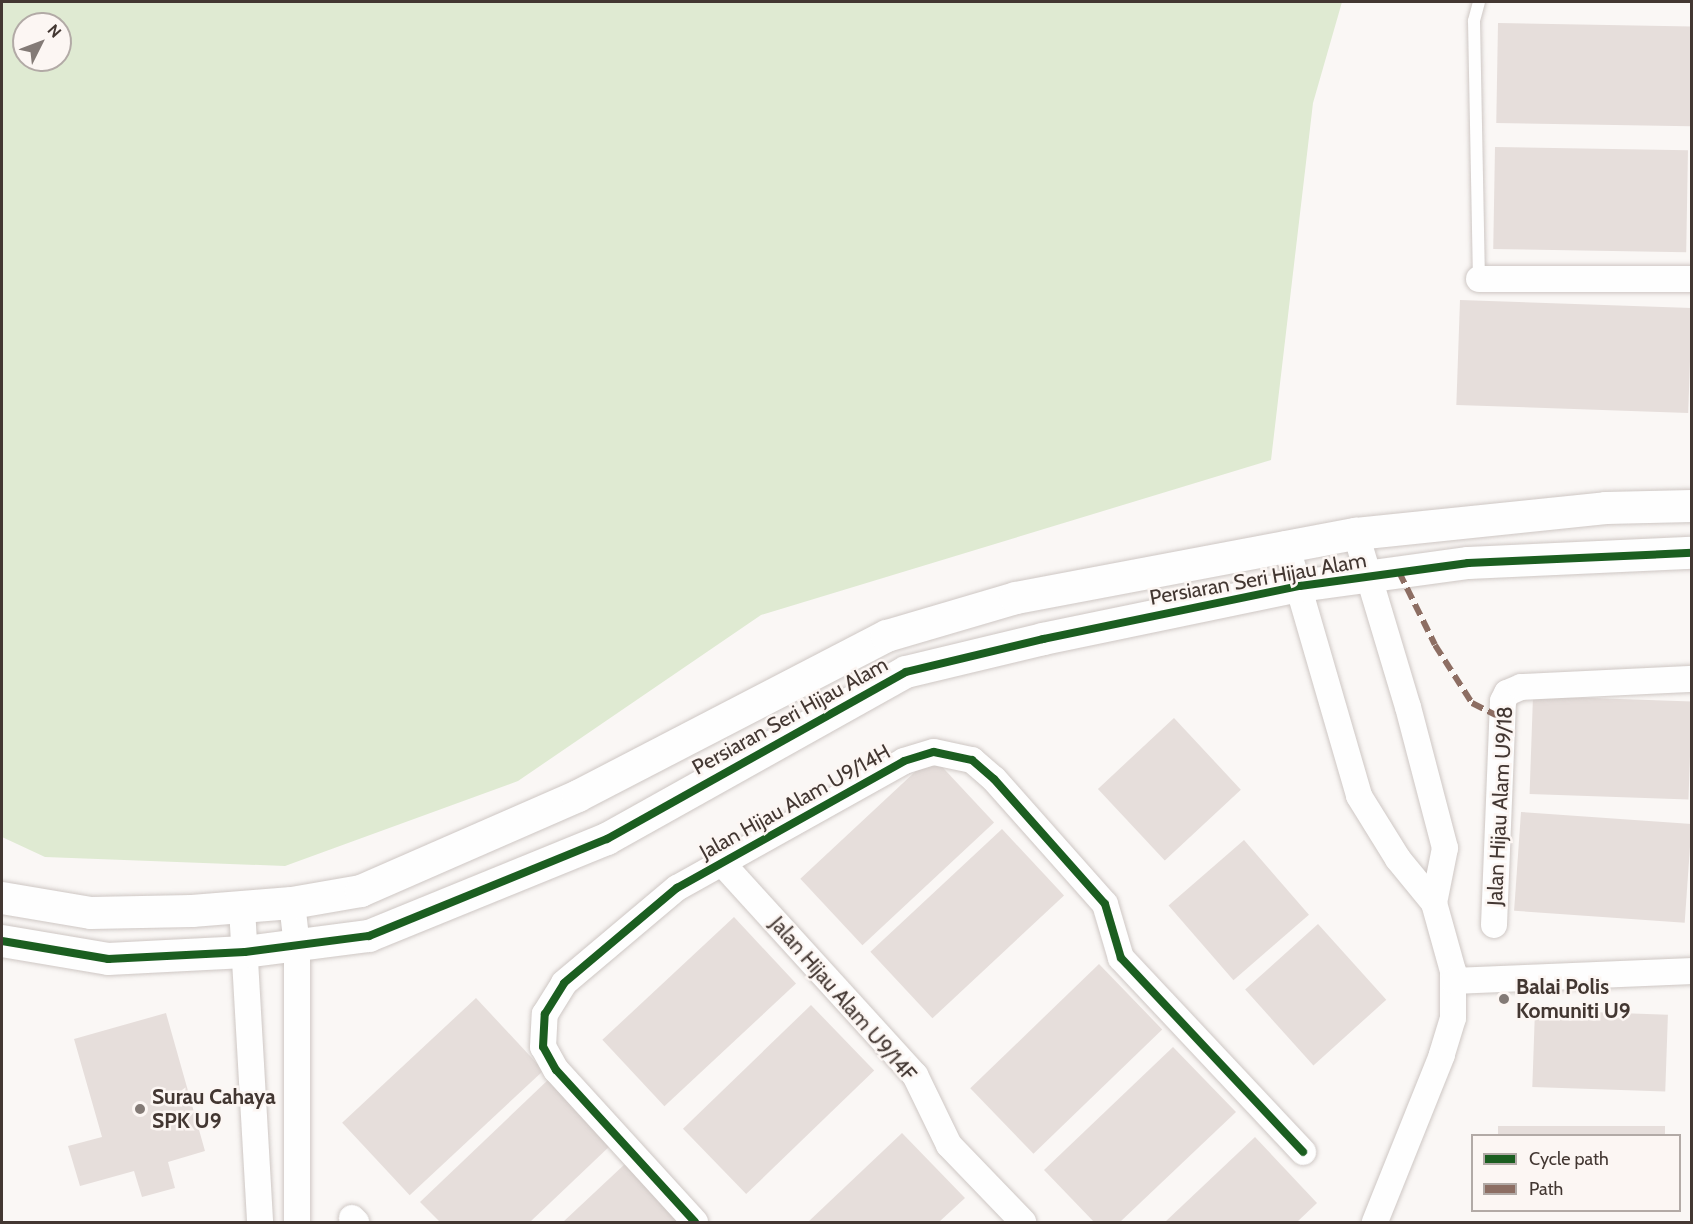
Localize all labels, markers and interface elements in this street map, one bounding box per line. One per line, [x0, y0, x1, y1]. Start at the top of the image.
north arrow [12, 12, 72, 72]
text: N [43, 20, 65, 42]
street label: Persiaran Seri Hijau Alam [1148, 548, 1368, 610]
street label: Persiaran Seri Hijau Alam [688, 652, 892, 780]
street label: Jalan Hijau Alam U9/18 [1482, 706, 1518, 906]
street label: Jalan Hijau Alam U9/14H [695, 739, 895, 865]
street label: Jalan Hijau Alam U9/14F [765, 911, 921, 1087]
place label: Balai Polis Komuniti U9 [1516, 974, 1631, 1024]
marker: Balai Polis Komuniti U9 [1497, 992, 1511, 1006]
place label: Surau Cahaya SPK U9 [152, 1084, 276, 1134]
marker: Surau Cahaya SPK U9 [133, 1102, 147, 1116]
legend [1471, 1134, 1681, 1212]
text: Cycle path [1529, 1148, 1609, 1170]
text: Path [1529, 1178, 1563, 1200]

